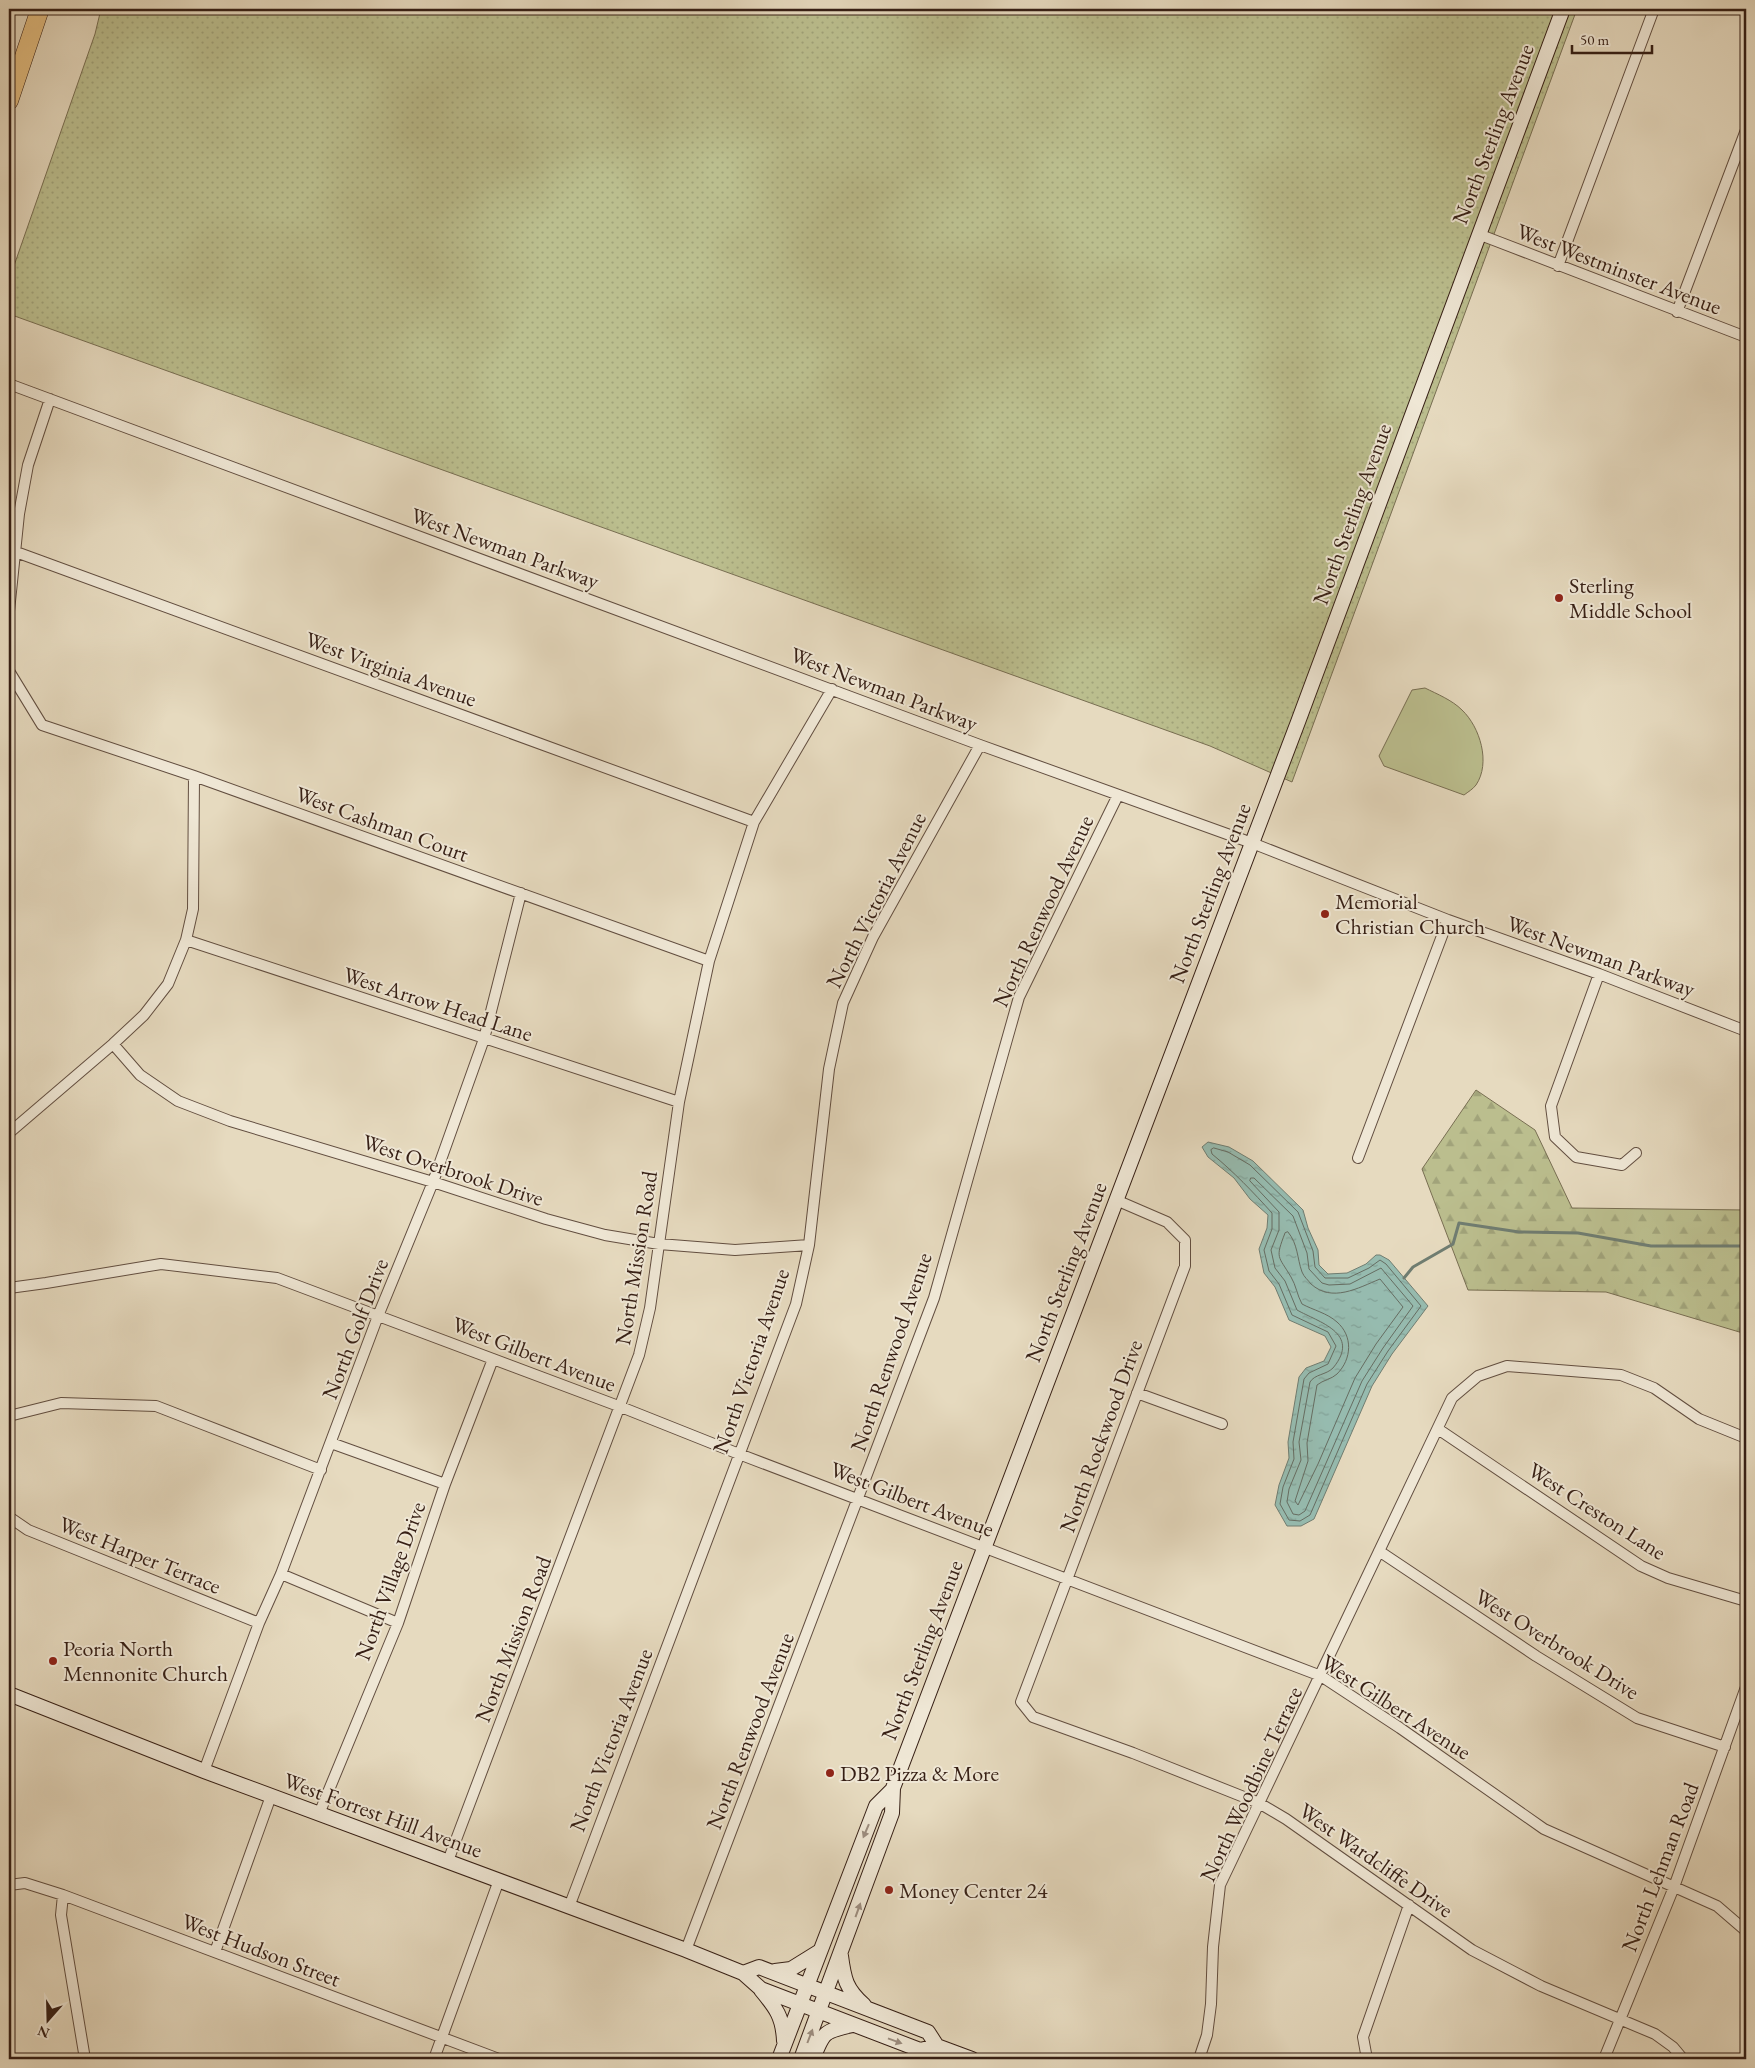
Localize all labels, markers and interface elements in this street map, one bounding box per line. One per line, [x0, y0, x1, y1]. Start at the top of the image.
scale bar [1572, 22, 1652, 54]
text: 50 m [1580, 30, 1609, 49]
street label: North Sterling Avenue [1445, 39, 1541, 228]
street label: West Westminster Avenue [1512, 217, 1726, 322]
street label: North Sterling Avenue [1306, 419, 1398, 609]
street label: West Newman Parkway [407, 500, 603, 596]
place label: Sterling Middle School [1569, 571, 1692, 625]
marker: Sterling Middle School [1553, 592, 1565, 604]
street label: West Virginia Avenue [301, 625, 481, 714]
street label: West Newman Parkway [786, 640, 982, 738]
street label: West Cashman Court [291, 779, 473, 869]
street label: North Sterling Avenue [1162, 798, 1258, 987]
street label: North Victoria Avenue [819, 807, 933, 993]
street label: North Renwood Avenue [986, 810, 1100, 1012]
place label: Memorial Christian Church [1335, 887, 1485, 941]
marker: Memorial Christian Church [1319, 908, 1331, 920]
street label: West Newman Parkway [1503, 908, 1699, 1004]
street label: West Arrow Head Lane [340, 960, 537, 1048]
street label: West Overbrook Drive [359, 1127, 548, 1213]
street label: North Mission Road [608, 1168, 664, 1347]
street label: North Sterling Avenue [1018, 1177, 1114, 1366]
street label: North Renwood Avenue [843, 1248, 939, 1455]
street label: North Golf Drive [315, 1254, 395, 1404]
street label: North Victoria Avenue [706, 1264, 796, 1457]
street label: West Gilbert Avenue [448, 1309, 621, 1399]
street label: North Rockwood Drive [1053, 1335, 1149, 1536]
street label: West Gilbert Avenue [826, 1454, 999, 1544]
street label: West Creston Lane [1522, 1455, 1672, 1567]
street label: North Village Drive [348, 1497, 432, 1664]
street label: West Harper Terrace [55, 1509, 226, 1601]
street label: North Mission Road [468, 1551, 558, 1726]
street label: North Sterling Avenue [874, 1555, 970, 1744]
street label: West Overbrook Drive [1469, 1582, 1645, 1706]
street label: North Renwood Avenue [699, 1628, 801, 1834]
place label: Peoria North Mennonite Church [63, 1634, 228, 1688]
street label: North Victoria Avenue [563, 1644, 659, 1836]
street label: West Gilbert Avenue [1315, 1648, 1477, 1767]
marker: Peoria North Mennonite Church [47, 1655, 59, 1667]
street label: North Woodbine Terrace [1193, 1681, 1309, 1886]
place label: DB2 Pizza & More [840, 1759, 999, 1788]
street label: West Forrest Hill Avenue [280, 1766, 487, 1865]
marker: DB2 Pizza & More [824, 1767, 836, 1779]
street label: North Lehman Road [1614, 1777, 1706, 1956]
street label: West Wardcliffe Drive [1293, 1796, 1459, 1924]
one-way arrow [861, 1824, 869, 1838]
place label: Money Center 24 [899, 1876, 1048, 1905]
marker: Money Center 24 [883, 1884, 895, 1896]
one-way arrow [855, 1902, 862, 1917]
street label: West Hudson Street [177, 1906, 345, 1994]
north arrow [22, 1996, 72, 2046]
text: N [35, 2022, 52, 2043]
one-way arrow [806, 2028, 814, 2043]
one-way arrow [888, 2037, 903, 2045]

